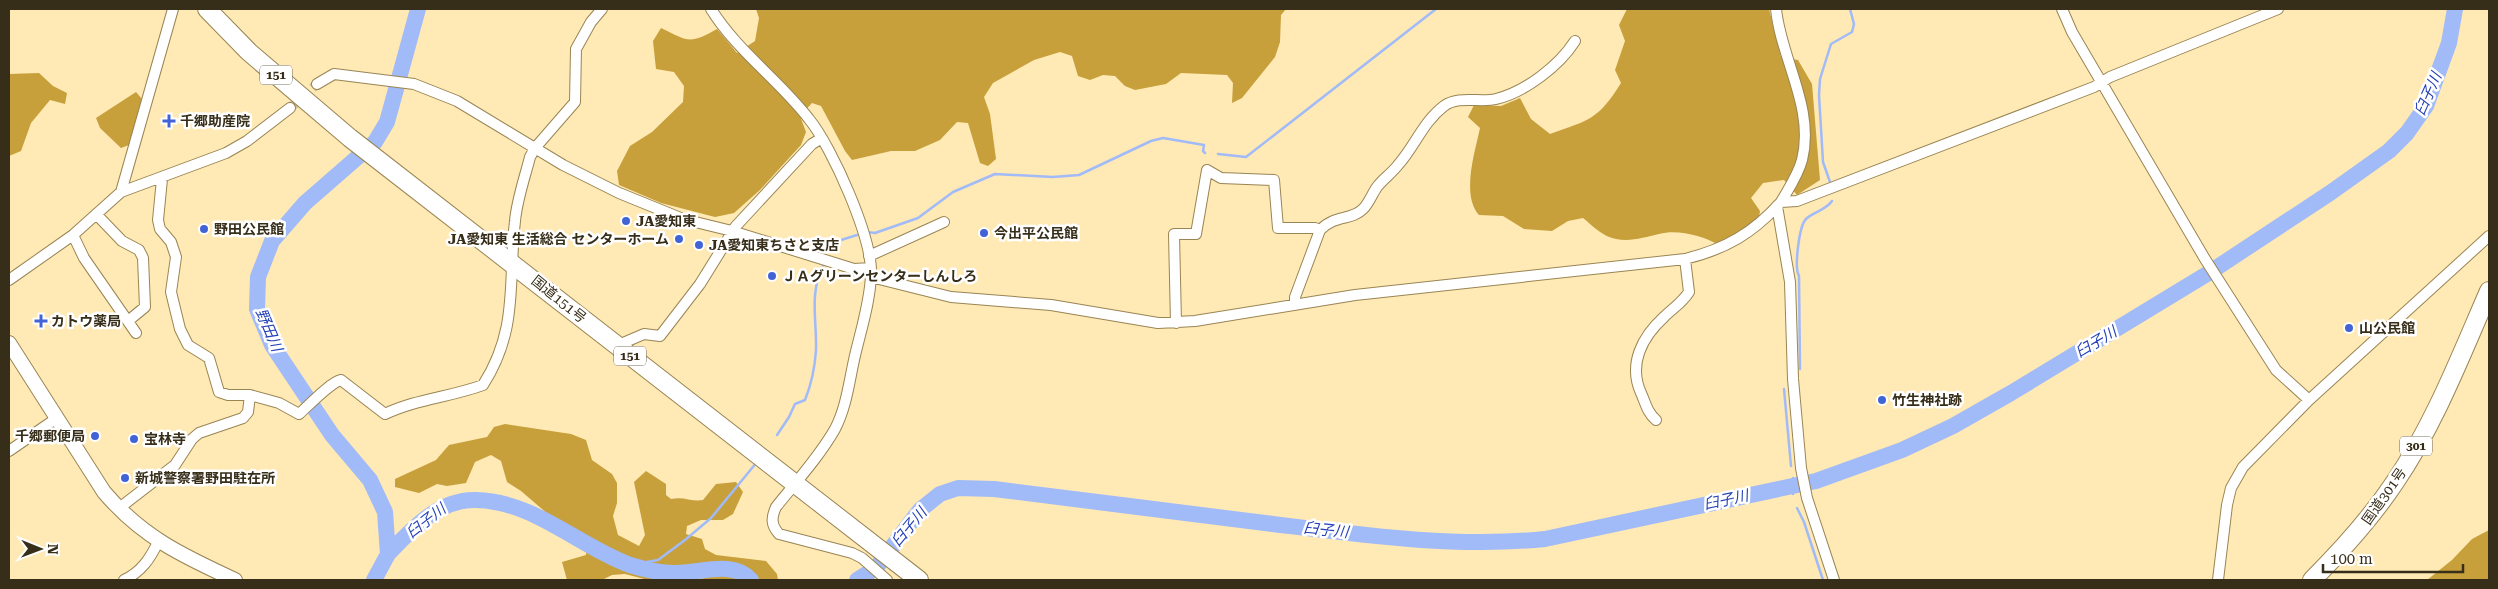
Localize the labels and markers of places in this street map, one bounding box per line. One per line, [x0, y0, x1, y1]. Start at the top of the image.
place label: 千郷助産院 [180, 113, 250, 129]
marker: 千郷助産院 [162, 114, 176, 128]
place label: JA愛知東 [636, 213, 696, 229]
marker: JA愛知東 [620, 215, 632, 227]
place label: 野田公民館 [214, 221, 284, 237]
marker: 野田公民館 [198, 223, 210, 235]
place label: 今出平公民館 [994, 225, 1078, 241]
marker: 今出平公民館 [978, 227, 990, 239]
place label: JA愛知東 生活総合 センターホーム [448, 231, 669, 247]
marker: JA愛知東 生活総合 センターホーム [673, 233, 685, 245]
place label: JA愛知東ちさと支店 [709, 237, 839, 253]
marker: JA愛知東ちさと支店 [693, 239, 705, 251]
place label: ＪＡグリーンセンターしんしろ [782, 268, 977, 284]
marker: ＪＡグリーンセンターしんしろ [766, 270, 778, 282]
place label: カトウ薬局 [51, 313, 121, 329]
marker: カトウ薬局 [35, 315, 47, 327]
place label: 山公民館 [2359, 320, 2415, 336]
marker: 山公民館 [2343, 322, 2355, 334]
place label: 竹生神社跡 [1892, 392, 1962, 408]
marker: 竹生神社跡 [1876, 394, 1888, 406]
place label: 千郷郵便局 [15, 428, 85, 444]
marker: 千郷郵便局 [89, 430, 101, 442]
place label: 宝林寺 [144, 431, 186, 447]
marker: 宝林寺 [128, 433, 140, 445]
place label: 新城警察署野田駐在所 [135, 470, 275, 486]
marker: 新城警察署野田駐在所 [119, 472, 131, 484]

